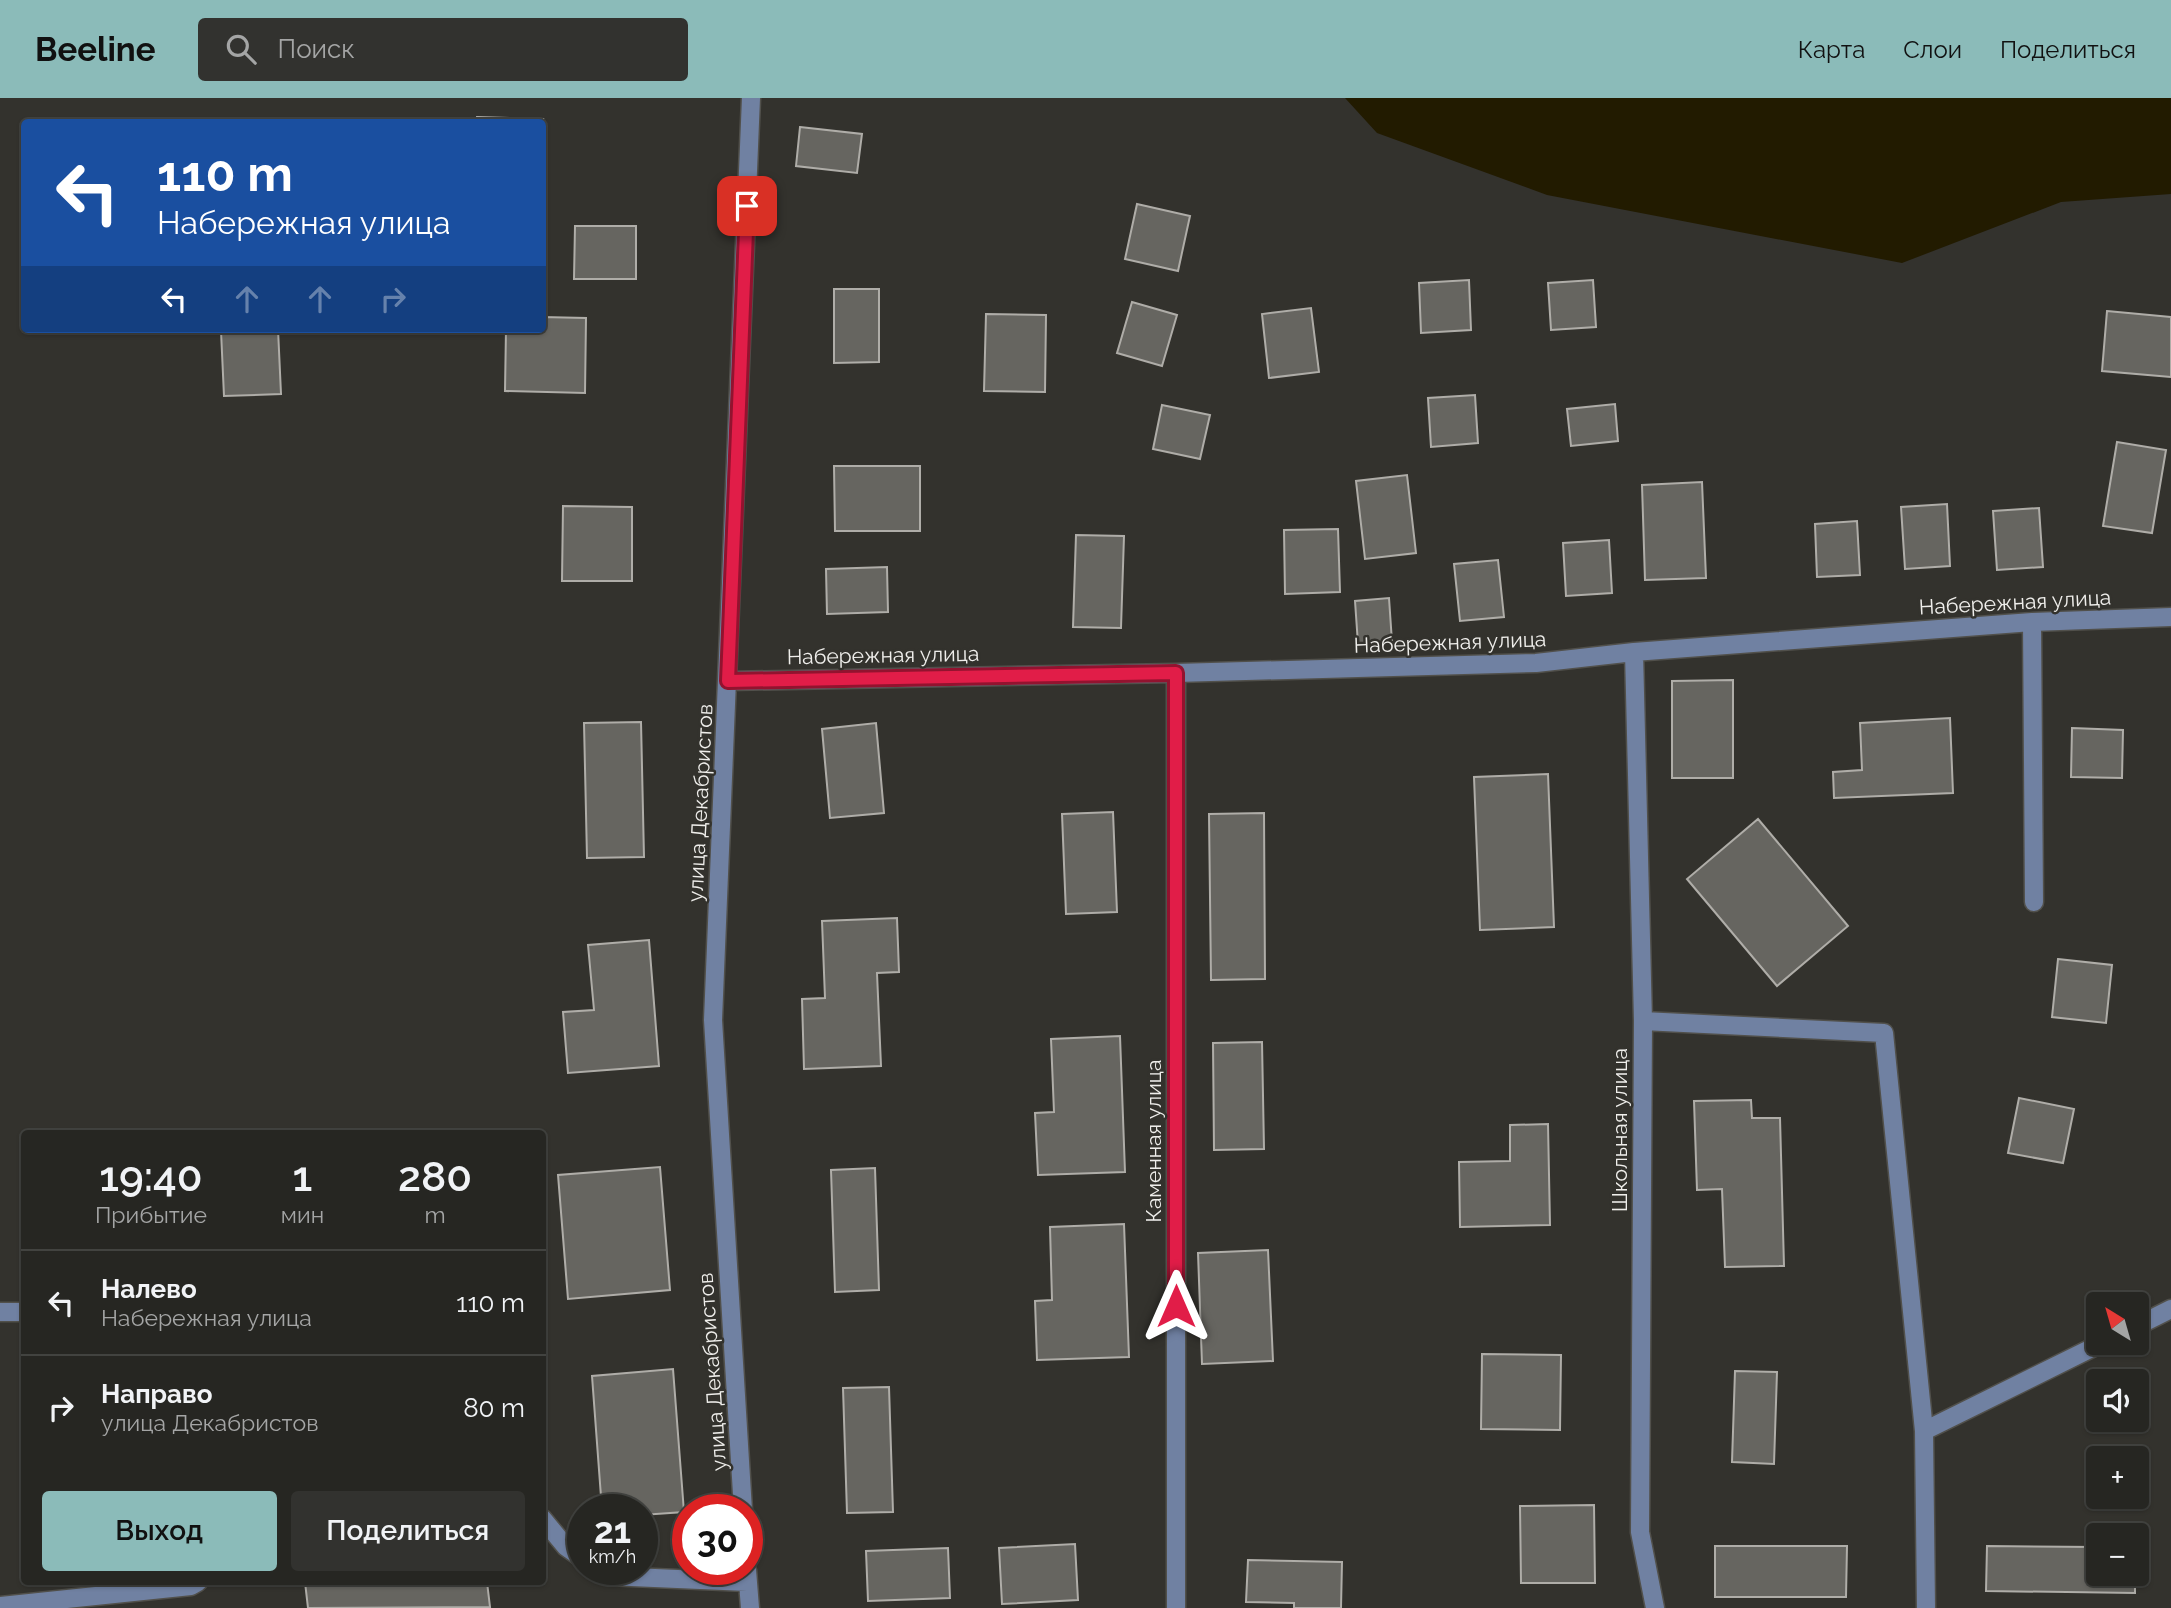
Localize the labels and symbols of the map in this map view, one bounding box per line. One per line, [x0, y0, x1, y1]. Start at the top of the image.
pin [717, 176, 777, 236]
street label: Набережная улица [1918, 584, 2112, 620]
street label: Набережная улица [1353, 626, 1547, 658]
street label: Набережная улица [787, 641, 979, 669]
street label: улица Декабристов [682, 703, 718, 903]
street label: Школьная улица [1607, 1048, 1632, 1212]
street label: Каменная улица [1141, 1060, 1166, 1222]
position arrow [1139, 1269, 1213, 1343]
street label: улица Декабристов [693, 1272, 731, 1472]
north arrow [2086, 1292, 2149, 1354]
speed limit sign: 30 [672, 1494, 763, 1585]

